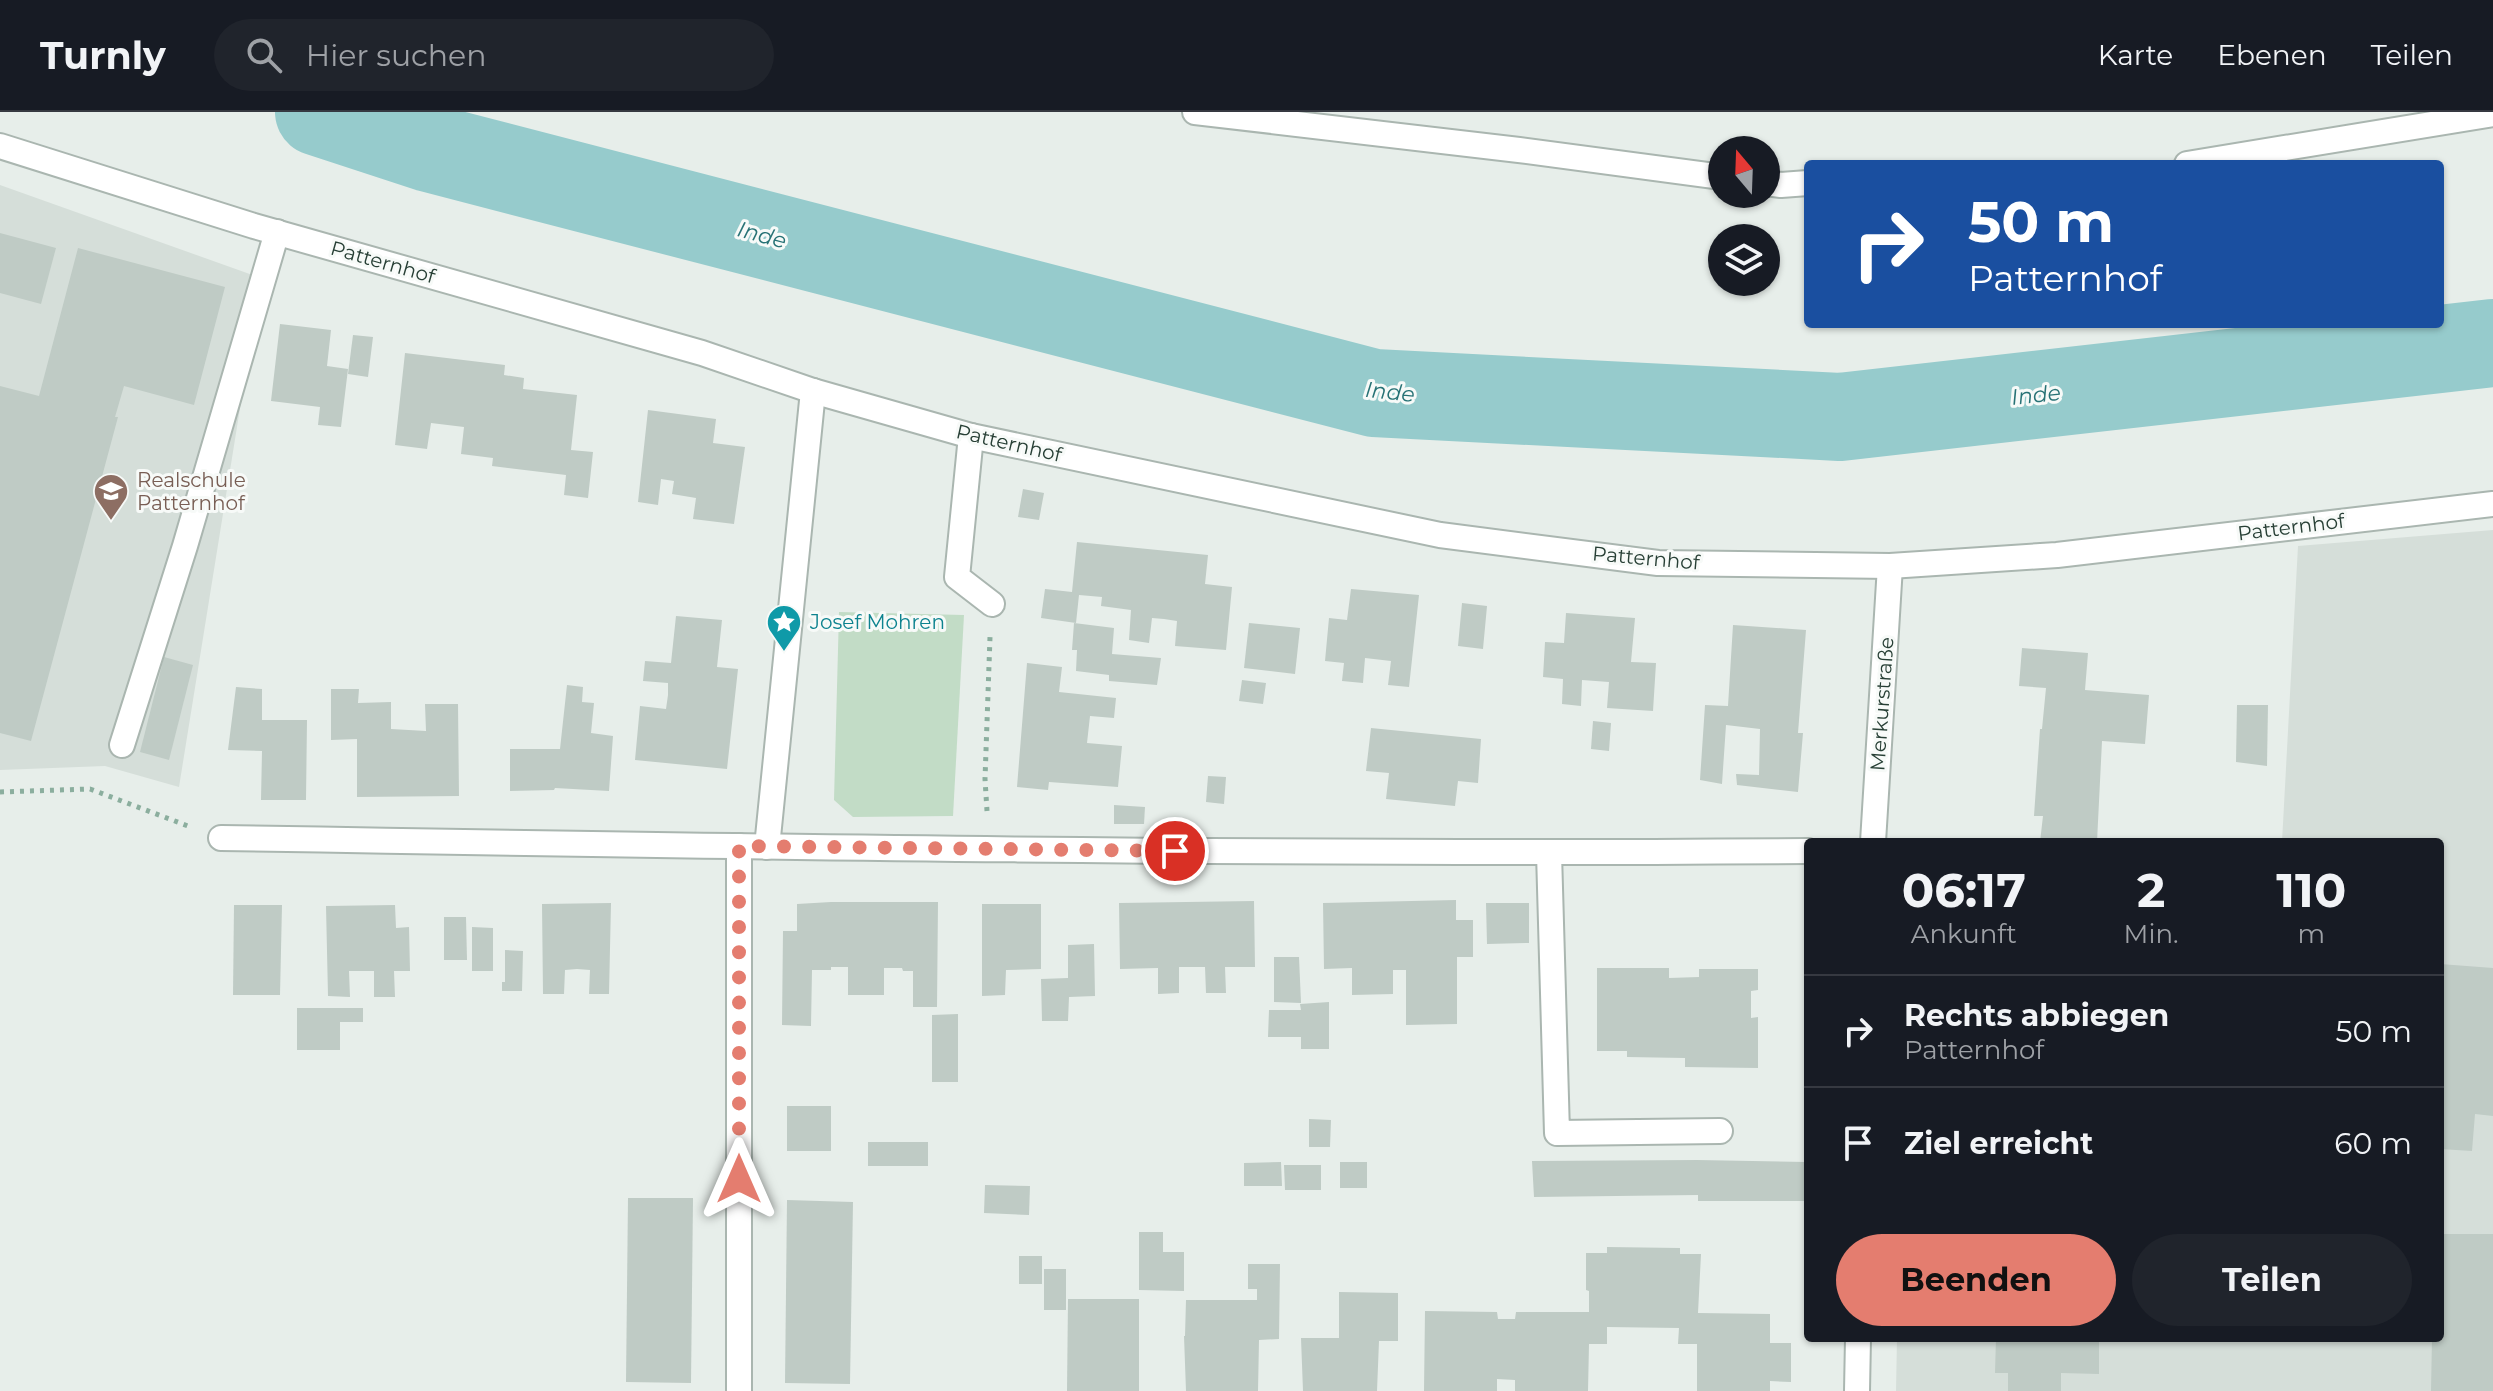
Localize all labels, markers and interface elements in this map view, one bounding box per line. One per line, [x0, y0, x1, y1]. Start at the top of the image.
search box [214, 19, 774, 91]
text: Turnly [40, 32, 166, 79]
icon: search [242, 33, 286, 77]
text: Hier suchen [306, 37, 486, 74]
text: Karte [2098, 38, 2173, 72]
text: Ebenen [2217, 38, 2327, 72]
text: Teilen [2371, 38, 2453, 72]
north arrow [1708, 136, 1780, 208]
map controls [1708, 136, 1780, 296]
text: 50 m [1968, 188, 2114, 256]
icon: right [1836, 192, 1940, 296]
water label: Inde [734, 216, 790, 254]
button: layers [1708, 224, 1780, 296]
street label: Patternhof [328, 236, 439, 289]
text: Patternhof [1968, 256, 2162, 300]
water label: Inde [1364, 376, 1416, 408]
water label: Inde [2010, 379, 2062, 411]
street label: Patternhof [954, 419, 1065, 467]
place label: Realschule Patternhof [137, 468, 246, 515]
school or university icon: Realschule Patternhof [92, 472, 130, 522]
street label: Patternhof [2236, 508, 2347, 545]
street label: Patternhof [1591, 541, 1702, 575]
place icon: Josef Mohren [765, 603, 803, 653]
place label: Josef Mohren [809, 610, 945, 634]
street label: Merkurstraße [1865, 636, 1899, 772]
pin [1141, 817, 1209, 885]
icon: arrive [1153, 829, 1197, 873]
text: 06:17 [1902, 861, 2026, 919]
text: 2 [2137, 861, 2165, 919]
text: 110 [2276, 861, 2346, 919]
text: Ankunft [1911, 918, 2017, 950]
text: Min. [2124, 918, 2179, 950]
text: m [2297, 918, 2325, 950]
text: Rechts abbiegen [1904, 997, 2169, 1034]
icon: right [1836, 1009, 1880, 1053]
text: 50 m [2335, 1013, 2412, 1050]
text: Patternhof [1904, 1034, 2044, 1066]
icon: arrive [1836, 1121, 1880, 1165]
text: Ziel erreicht [1904, 1125, 2093, 1162]
text: 60 m [2334, 1125, 2412, 1162]
position arrow [697, 1137, 781, 1221]
button: Beenden [1836, 1234, 2116, 1326]
button: Teilen [2132, 1234, 2412, 1326]

